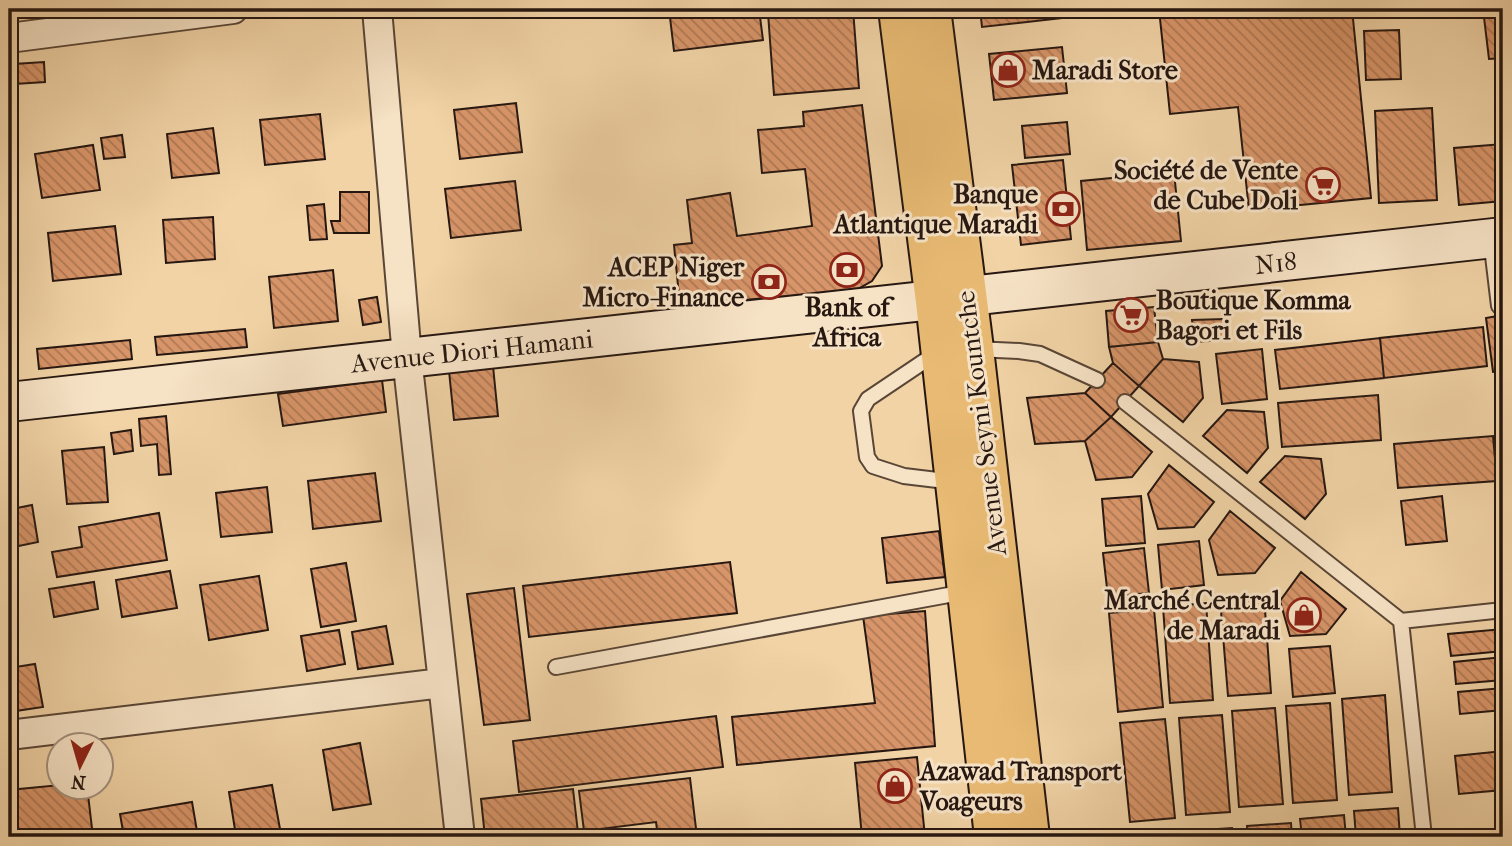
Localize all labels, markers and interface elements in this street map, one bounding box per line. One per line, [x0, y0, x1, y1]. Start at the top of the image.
shop icon: Maradi Store [989, 51, 1027, 89]
place label: Maradi Store [1032, 55, 1178, 86]
place label: Société de Vente de Cube Doli [1114, 155, 1298, 216]
supermarket icon: Société de Vente de Cube Doli [1304, 166, 1342, 204]
place label: Banque Atlantique Maradi [832, 179, 1038, 240]
bank icon: Banque Atlantique Maradi [1044, 190, 1082, 228]
street label: N18 [1254, 246, 1299, 281]
bank icon: Bank of Africa [828, 251, 866, 289]
place label: ACEP Niger Micro-Finance [582, 252, 745, 313]
bank icon: ACEP Niger Micro-Finance [750, 263, 788, 301]
place label: Boutique Komma Bagori et Fils [1156, 285, 1352, 346]
street label: Avenue Seyni Kountche [950, 289, 1013, 558]
place label: Bank of Africa [805, 292, 895, 353]
supermarket icon: Boutique Komma Bagori et Fils [1112, 296, 1150, 334]
street label: Avenue Diori Hamani [349, 323, 595, 380]
place label: Marché Central de Maradi [1104, 585, 1281, 646]
shop icon: Marché Central de Maradi [1285, 596, 1323, 634]
north arrow [46, 730, 116, 800]
place label: Azawad Transport Voageurs [918, 756, 1122, 817]
shop icon: Azawad Transport Voageurs [876, 767, 914, 805]
text: N [70, 770, 87, 794]

